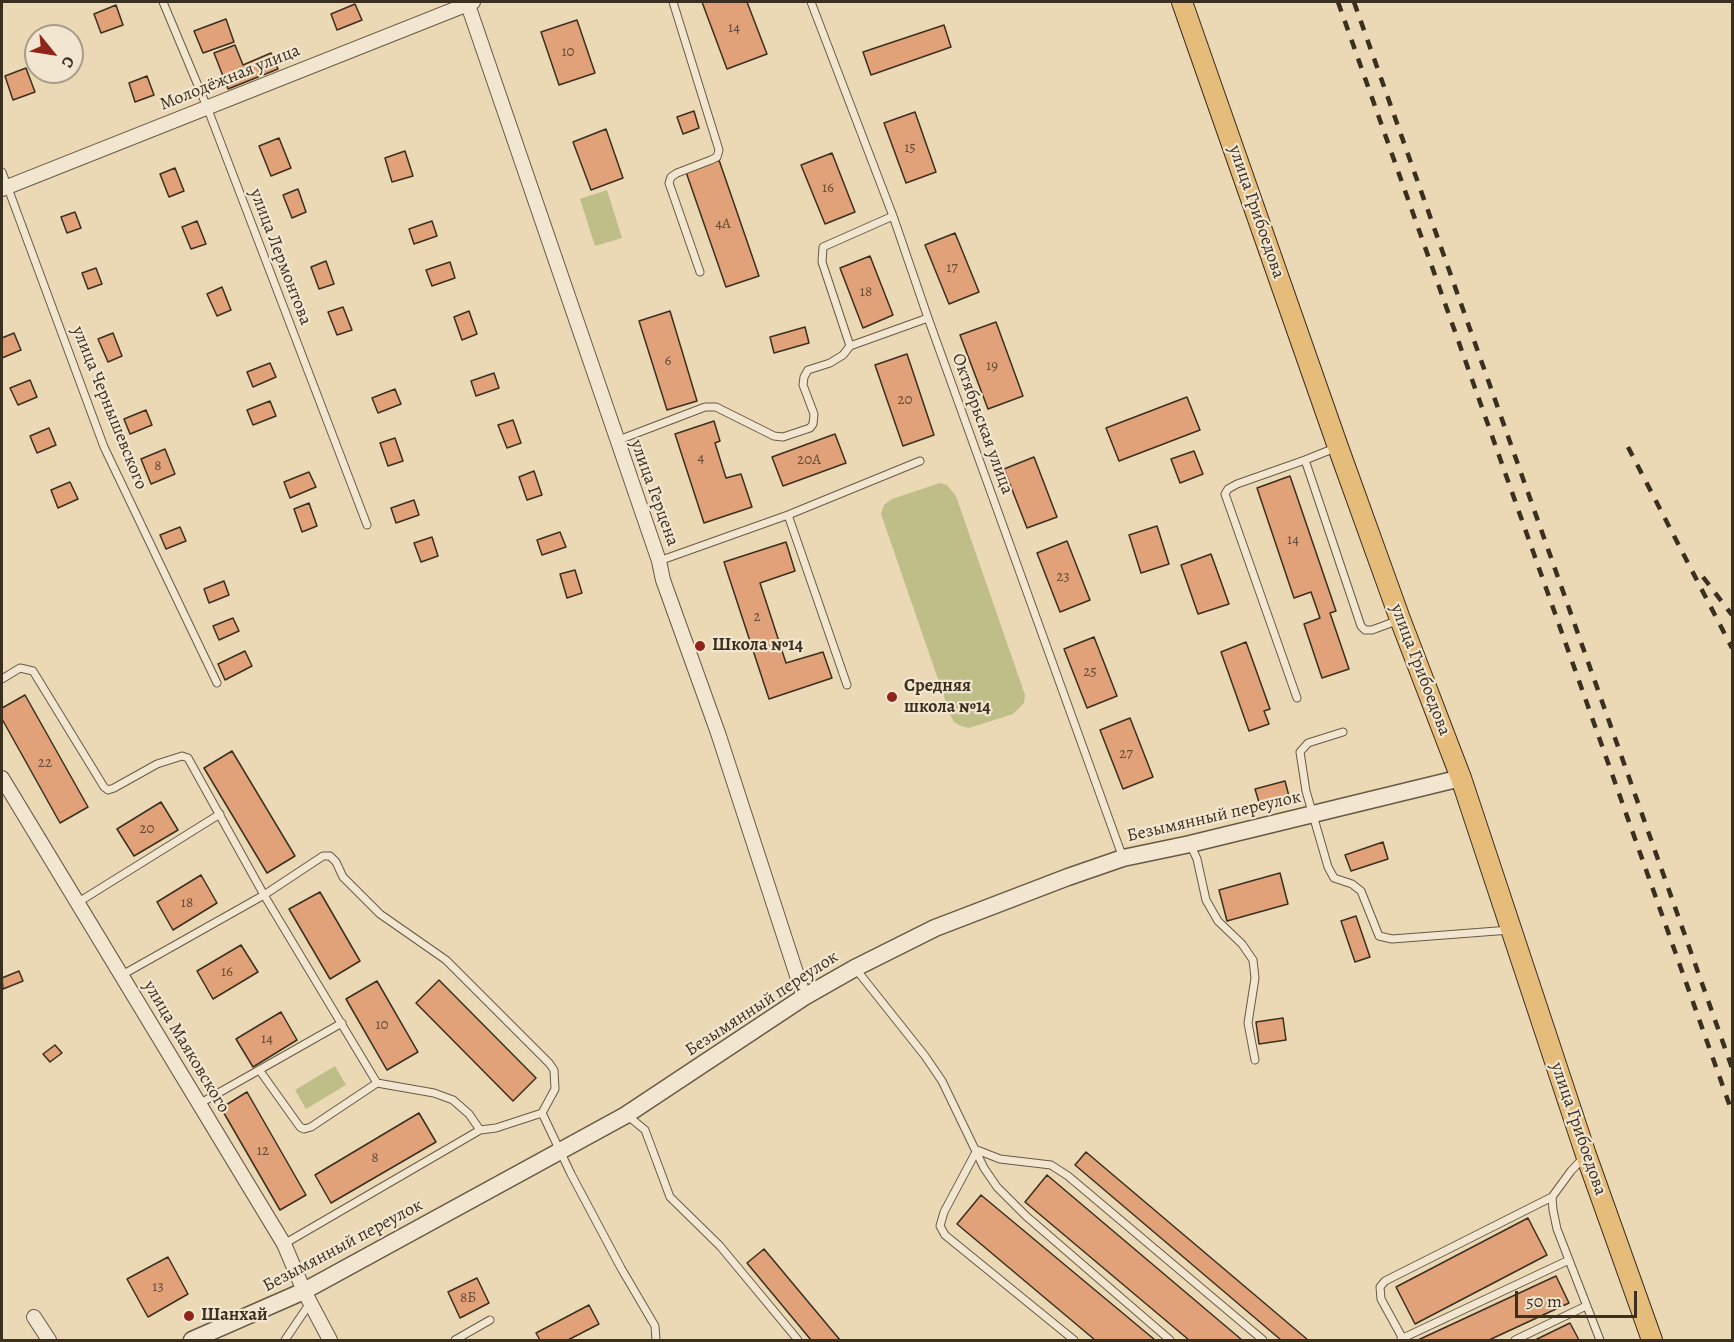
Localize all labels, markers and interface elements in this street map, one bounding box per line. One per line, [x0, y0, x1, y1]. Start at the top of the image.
house number: 14 [728, 19, 740, 37]
north arrow [24, 24, 84, 84]
street label: Молодёжная улица [157, 40, 303, 116]
house number: 10 [561, 43, 575, 61]
text: С [56, 52, 80, 72]
house number: 15 [904, 139, 916, 157]
street label: улица Грибоедова [1223, 143, 1289, 281]
house number: 16 [822, 179, 834, 197]
street label: улица Лермонтова [244, 186, 316, 328]
house number: 4А [715, 215, 731, 233]
house number: 17 [946, 259, 958, 277]
house number: 18 [860, 283, 872, 301]
street label: улица Чернышевского [66, 323, 152, 493]
street label: Октябрьская улица [946, 351, 1018, 497]
house number: 6 [665, 352, 671, 370]
house number: 19 [986, 357, 998, 375]
house number: 20 [897, 391, 913, 409]
street label: улица Герцена [625, 437, 683, 549]
house number: 4 [698, 449, 704, 467]
house number: 20А [797, 451, 821, 469]
house number: 8 [154, 457, 162, 475]
house number: 14 [1287, 531, 1299, 549]
house number: 23 [1056, 568, 1070, 586]
street label: улица Грибоедова [1385, 601, 1455, 739]
house number: 2 [753, 608, 761, 626]
place label: Школа №14 [712, 635, 803, 657]
marker: Школа №14 [693, 639, 707, 653]
house number: 25 [1083, 663, 1097, 681]
place label: Средняя школа №14 [904, 676, 991, 718]
marker: Средняя школа №14 [885, 690, 899, 704]
house number: 27 [1119, 745, 1133, 763]
house number: 22 [38, 754, 52, 772]
street label: Безымянный переулок [1125, 786, 1303, 848]
house number: 20 [139, 820, 155, 838]
house number: 18 [181, 894, 193, 912]
street label: Безымянный переулок [681, 946, 843, 1062]
house number: 16 [221, 963, 233, 981]
street label: улица Маяковского [138, 977, 234, 1117]
house number: 10 [375, 1016, 389, 1034]
house number: 14 [261, 1030, 273, 1048]
street label: улица Грибоедова [1545, 1060, 1611, 1198]
house number: 12 [257, 1142, 269, 1160]
house number: 8 [371, 1149, 379, 1167]
street label: Безымянный переулок [259, 1195, 427, 1297]
house number: 13 [152, 1278, 164, 1296]
scale bar [1518, 1279, 1640, 1317]
house number: 8Б [460, 1289, 476, 1307]
text: 50 m [1526, 1289, 1562, 1313]
place label: Шанхай [201, 1305, 268, 1327]
marker: Шанхай [182, 1309, 196, 1323]

